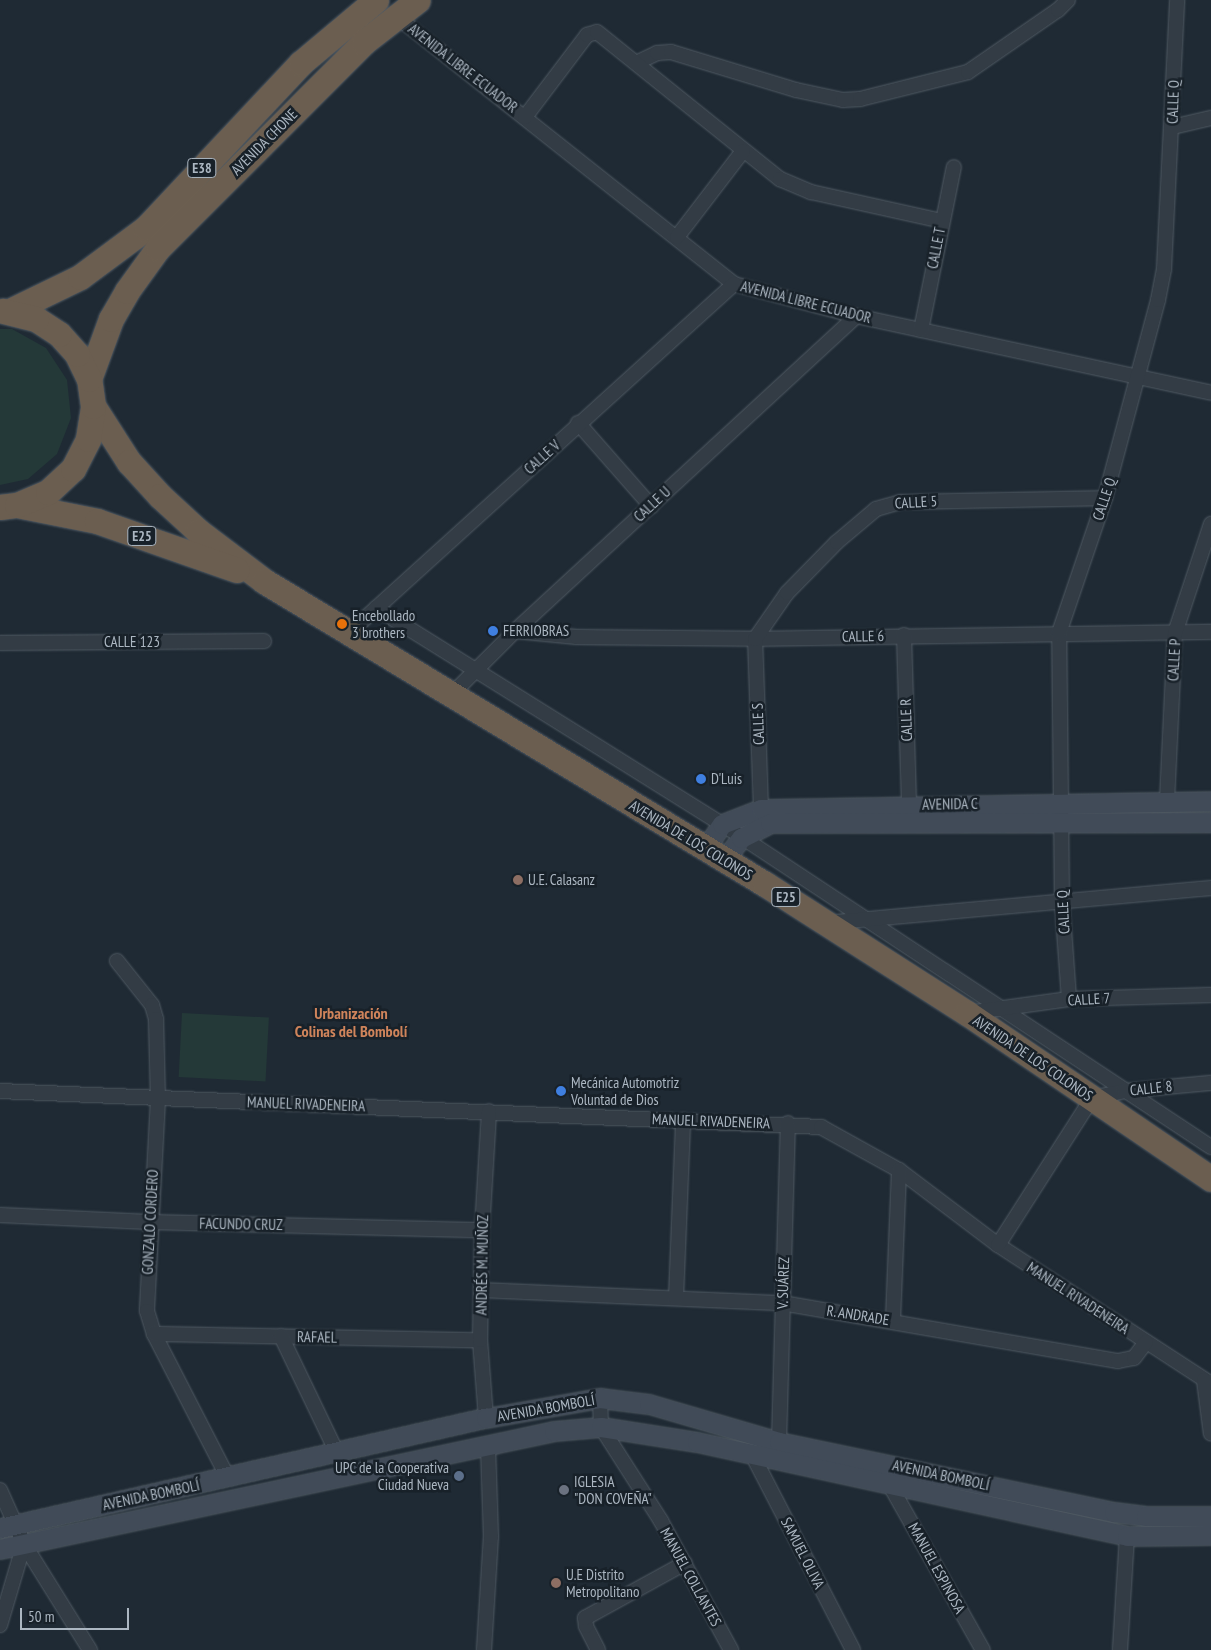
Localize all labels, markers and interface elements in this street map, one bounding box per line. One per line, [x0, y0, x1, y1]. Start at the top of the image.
street label: AVENIDA LIBRE ECUADOR [404, 20, 522, 116]
street label: CALLE Q [1163, 80, 1183, 124]
street label: AVENIDA CHONE [227, 105, 301, 179]
road number: E38 [187, 156, 217, 180]
street label: CALLE T [923, 225, 949, 271]
street label: AVENIDA LIBRE ECUADOR [739, 277, 873, 327]
street label: CALLE V [520, 436, 564, 478]
street label: CALLE Q [1089, 475, 1119, 523]
street label: CALLE U [630, 483, 674, 525]
street label: CALLE 5 [894, 492, 938, 512]
road number: E25 [127, 524, 157, 548]
place label: Encebollado 3 brothers [352, 606, 415, 641]
marker: Encebollado 3 brothers [336, 618, 348, 630]
place label: FERRIOBRAS [503, 622, 569, 640]
marker: FERRIOBRAS [487, 625, 499, 637]
street label: CALLE 6 [842, 627, 884, 645]
street label: CALLE 123 [104, 633, 160, 651]
street label: CALLE P [1164, 638, 1184, 682]
street label: CALLE R [896, 698, 916, 742]
street label: CALLE S [748, 703, 768, 745]
place label: D'Luis [711, 770, 742, 788]
marker: D'Luis [695, 773, 707, 785]
street label: AVENIDA C [922, 795, 978, 813]
street label: AVENIDA DE LOS COLONOS [626, 796, 756, 884]
place label: U.E. Calasanz [528, 871, 596, 889]
marker: U.E. Calasanz [512, 874, 524, 886]
road number: E25 [771, 886, 801, 909]
street label: CALLE Q [1053, 890, 1073, 934]
street label: CALLE 7 [1067, 989, 1111, 1009]
district label: Urbanización Colinas del Bombolí [295, 1003, 407, 1041]
street label: AVENIDA DE LOS COLONOS [969, 1011, 1097, 1105]
place label: Mecánica Automotriz Voluntad de Dios [571, 1073, 680, 1108]
street label: CALLE 8 [1129, 1077, 1173, 1099]
marker: Mecánica Automotriz Voluntad de Dios [555, 1085, 567, 1097]
street label: MANUEL RIVADENEIRA [246, 1093, 366, 1115]
street label: MANUEL RIVADENEIRA [651, 1110, 771, 1132]
street label: GONZALO CORDERO [138, 1169, 162, 1275]
street label: FACUNDO CRUZ [199, 1214, 283, 1234]
street label: ANDRÉS M. MUÑOZ [472, 1214, 492, 1316]
street label: V. SUÁREZ [773, 1256, 793, 1310]
street label: MANUEL RIVADENEIRA [1023, 1258, 1133, 1338]
street label: R. ANDRADE [825, 1301, 891, 1329]
street label: RAFAEL [297, 1328, 337, 1346]
street label: AVENIDA BOMBOLÍ [496, 1391, 596, 1425]
street label: AVENIDA BOMBOLÍ [891, 1456, 991, 1494]
place label: UPC de la Cooperativa Ciudad Nueva [335, 1458, 449, 1493]
marker: UPC de la Cooperativa Ciudad Nueva [453, 1470, 465, 1482]
place label: IGLESIA "DON COVEÑA" [574, 1472, 652, 1507]
street label: AVENIDA BOMBOLÍ [101, 1476, 201, 1514]
marker: IGLESIA "DON COVEÑA" [558, 1484, 570, 1496]
street label: SAMUEL OLIVA [777, 1514, 829, 1592]
street label: MANUEL ESPINOSA [905, 1519, 969, 1617]
street label: MANUEL COLLANTES [656, 1524, 726, 1630]
place label: U.E Distrito Metropolitano [566, 1565, 639, 1600]
marker: U.E Distrito Metropolitano [550, 1577, 562, 1589]
scale bar [22, 1598, 131, 1630]
text: 50 m [28, 1607, 54, 1626]

